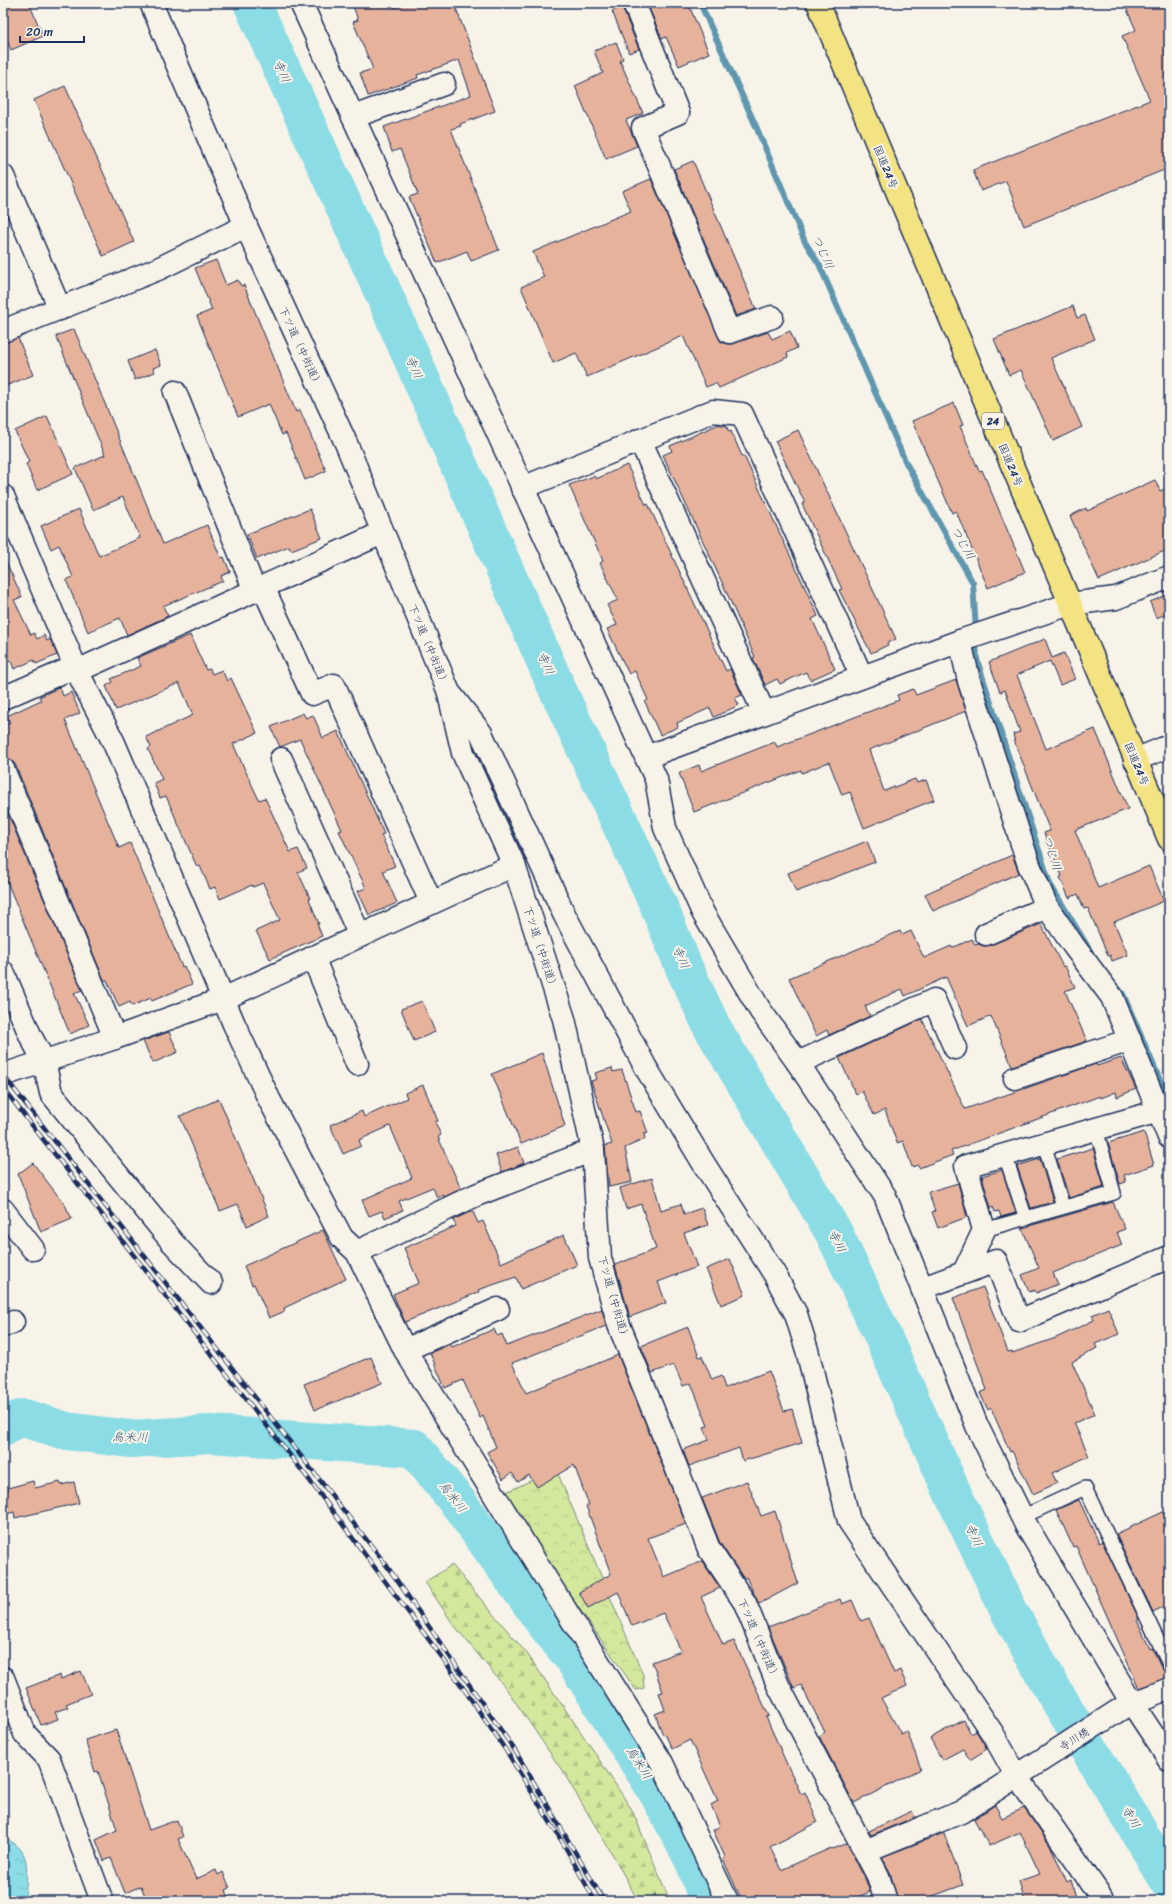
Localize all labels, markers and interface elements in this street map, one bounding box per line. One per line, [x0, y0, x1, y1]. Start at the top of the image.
scale bar [20, 18, 84, 44]
text: 20 m [26, 21, 53, 43]
water label: 寺川 [267, 56, 297, 86]
street label: 国道24号 [868, 142, 903, 192]
water label: つじ川 [806, 231, 840, 273]
street label: 下ツ道（中街道） [273, 303, 328, 391]
water label: 寺川 [399, 352, 429, 382]
road number: 24 [982, 413, 1004, 429]
street label: 国道24号 [993, 440, 1028, 490]
water label: つじ川 [945, 522, 981, 564]
street label: 下ツ道（中街道） [403, 601, 454, 689]
water label: 寺川 [531, 648, 561, 678]
street label: 国道24号 [1119, 739, 1154, 789]
water label: つじ川 [1036, 832, 1068, 874]
street label: 下ツ道（中街道） [518, 903, 563, 993]
water label: 寺川 [666, 942, 696, 972]
water label: 寺川 [822, 1225, 852, 1257]
street label: 下ツ道（中街道） [592, 1253, 635, 1343]
water label: 烏米川 [112, 1426, 148, 1448]
water label: 烏米川 [433, 1476, 473, 1518]
water label: 寺川 [959, 1519, 989, 1551]
street label: 下ツ道（中街道） [732, 1595, 785, 1683]
street label: 寺川橋 [1055, 1723, 1093, 1756]
water label: 烏米川 [620, 1742, 658, 1784]
water label: 寺川 [1115, 1801, 1147, 1833]

